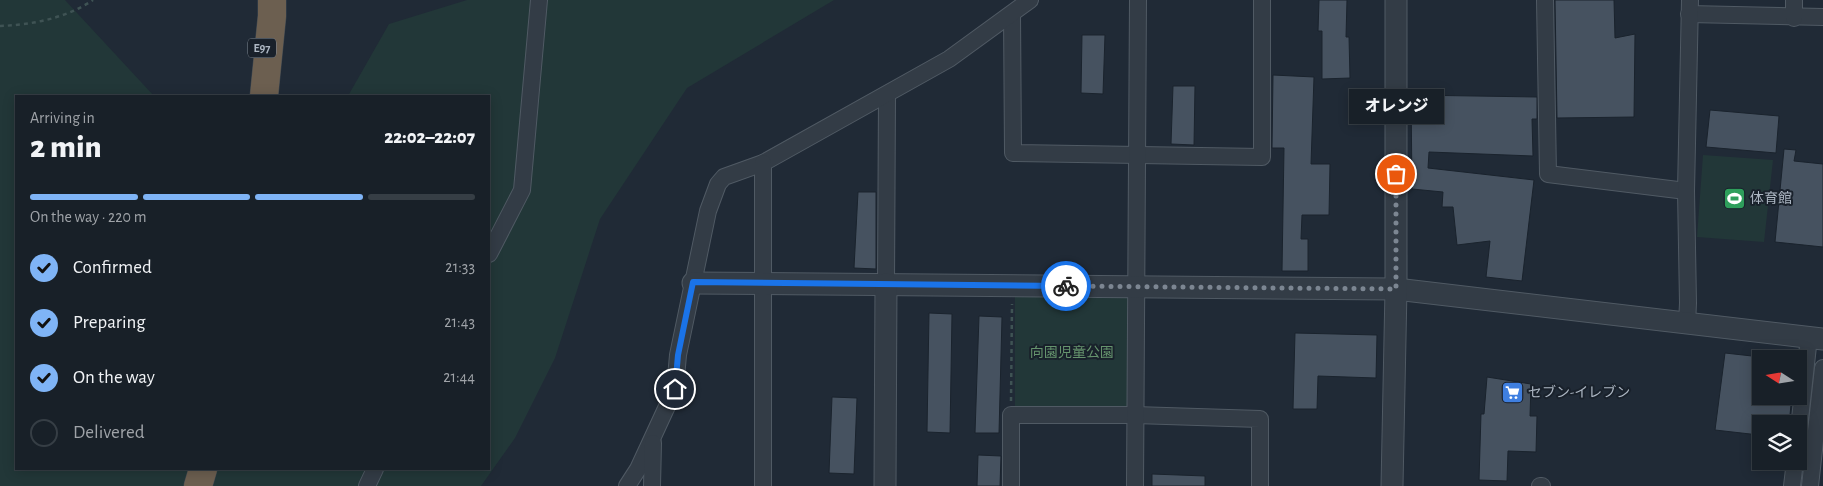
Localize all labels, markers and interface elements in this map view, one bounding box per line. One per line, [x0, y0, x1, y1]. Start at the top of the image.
road number: E97 [248, 38, 276, 58]
callout: オレンジ [1348, 89, 1444, 124]
text: オレンジ [1364, 98, 1429, 114]
text: Arriving in [30, 110, 95, 126]
text: 22:02–22:07 [384, 128, 475, 147]
text: 2 min [30, 131, 102, 163]
pin [1375, 153, 1417, 195]
icon: bag [1382, 160, 1410, 188]
sports icon: 体育館 [1722, 186, 1746, 210]
place label: 体育館 [1750, 191, 1792, 206]
text: On the way · 220 m [30, 209, 146, 225]
icon: check [30, 254, 58, 282]
text: Confirmed [73, 258, 152, 277]
text: 21:33 [445, 259, 475, 275]
courier [1041, 261, 1091, 311]
icon: bike [1052, 272, 1080, 300]
icon: check [30, 309, 58, 337]
text: Preparing [73, 313, 146, 332]
text: 21:43 [444, 314, 475, 330]
park label: 向園児童公園 [1030, 345, 1114, 360]
north arrow [1752, 350, 1808, 405]
map controls [1752, 350, 1807, 470]
icon: check [30, 364, 58, 392]
text: On the way [73, 368, 155, 387]
pin [654, 368, 696, 410]
text: 21:44 [443, 369, 475, 385]
icon: home [661, 375, 689, 403]
supermarket icon: セブン-イレブン [1500, 380, 1524, 404]
place label: セブン-イレブン [1528, 384, 1630, 400]
button: layers [1752, 415, 1807, 470]
text: Delivered [73, 423, 145, 442]

